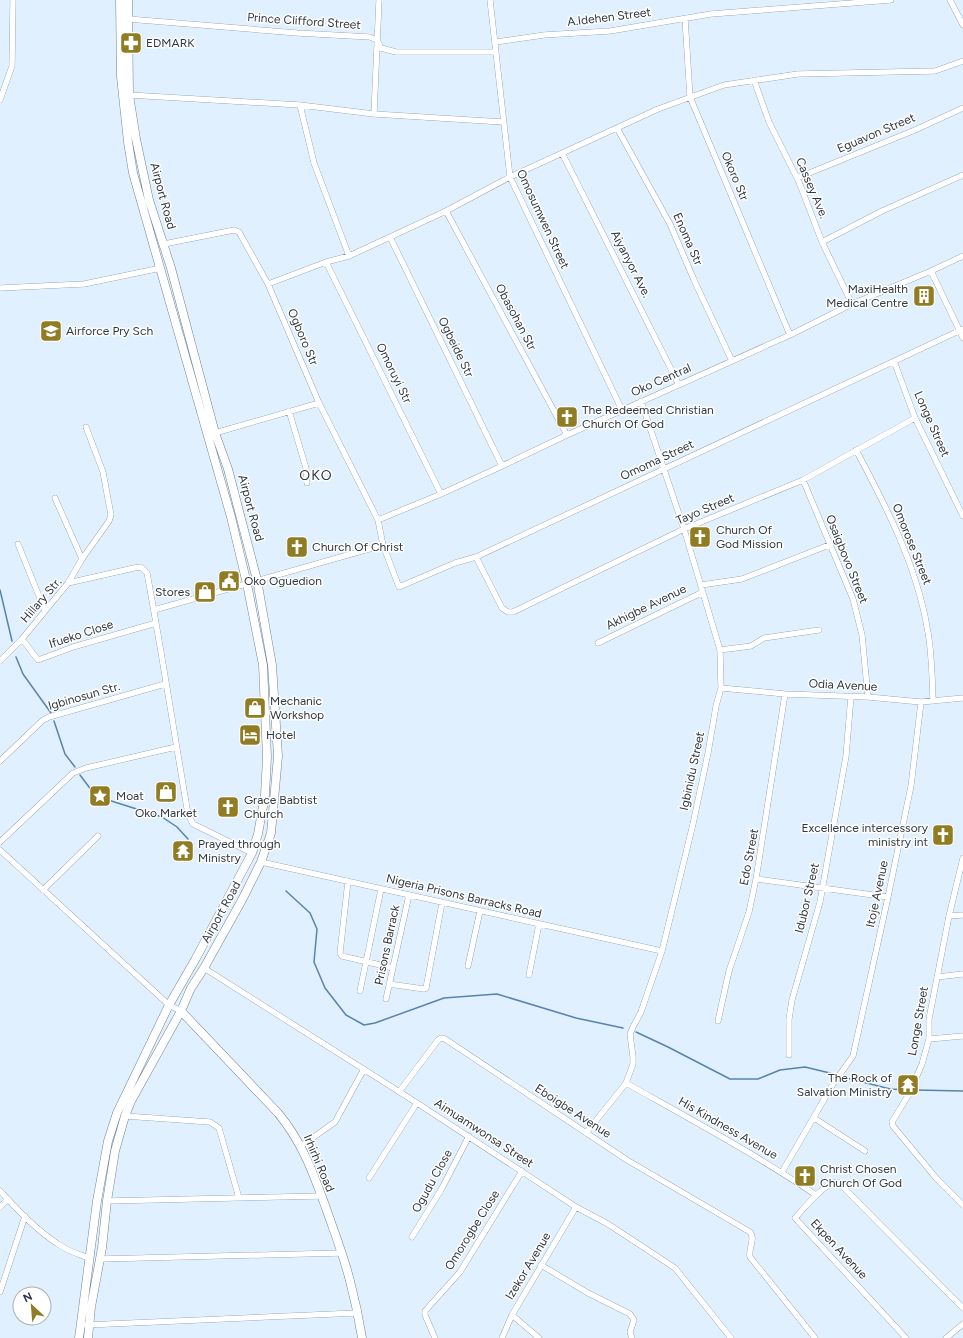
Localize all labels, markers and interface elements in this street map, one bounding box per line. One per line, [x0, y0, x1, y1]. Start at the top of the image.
street label: A.Idehen Street [566, 5, 652, 29]
street label: Prince Clifford Street [247, 10, 362, 32]
pharmacy icon: EDMARK [118, 30, 144, 56]
place label: EDMARK [146, 36, 195, 50]
street label: Eguavon Street [835, 110, 917, 156]
street label: Okoro Str [718, 149, 752, 203]
street label: Cassey Ave. [793, 155, 831, 221]
street label: Airport Road [147, 161, 179, 231]
street label: Omosumwen Street [514, 167, 572, 271]
street label: Enoma Str [670, 211, 706, 267]
street label: Aiyanyor Ave. [608, 228, 654, 300]
street label: Obasohan Str [493, 281, 539, 353]
place label: MaxiHealth Medical Centre [826, 282, 908, 310]
building icon: MaxiHealth Medical Centre [911, 283, 937, 309]
street label: Ogboro Str [285, 307, 321, 367]
street label: Ogbeide Str [435, 315, 477, 379]
school or university icon: Airforce Pry Sch [38, 318, 64, 344]
place label: Airforce Pry Sch [66, 324, 153, 338]
street label: Omoruyi Str [373, 341, 415, 405]
street label: Oko Central [629, 361, 693, 399]
street label: Longe Street [911, 389, 953, 459]
place label: The Redeemed Christian Church Of God [582, 403, 714, 431]
church icon: The Redeemed Christian Church Of God [554, 404, 580, 430]
street label: Omoma Street [618, 437, 696, 483]
district label: OKO [299, 467, 333, 484]
street label: Airport Road [235, 473, 267, 543]
street label: Tayo Street [674, 490, 737, 527]
street label: Omorose Street [889, 501, 935, 587]
street label: Osaigbovo Street [823, 513, 871, 606]
place label: Church Of God Mission [716, 523, 783, 551]
church icon: Church Of God Mission [687, 524, 713, 550]
church icon: Church Of Christ [284, 534, 310, 560]
place label: Church Of Christ [312, 540, 404, 554]
public building icon: Oko Oguedion [216, 568, 242, 594]
place label: Oko Oguedion [244, 574, 322, 588]
street label: Hillary Str. [18, 575, 64, 625]
shop icon: Stores [192, 579, 218, 605]
street label: Akhigbe Avenue [604, 581, 689, 632]
place label: Stores [155, 585, 190, 599]
street label: Ifueko Close [47, 617, 115, 651]
street label: Odia Avenue [808, 676, 878, 694]
street label: Igbinosun Str. [46, 679, 122, 713]
place label: Mechanic Workshop [270, 694, 324, 722]
shop icon: Mechanic Workshop [242, 695, 268, 721]
hotel icon: Hotel [237, 722, 263, 748]
place label: Hotel [266, 728, 296, 742]
street label: Igbinidu Street [677, 730, 707, 812]
shop icon: Oko Market [153, 779, 179, 805]
place icon: Moat [87, 783, 113, 809]
place label: Moat [116, 789, 144, 803]
place label: Grace Babtist Church [244, 793, 318, 821]
church icon: Grace Babtist Church [215, 794, 241, 820]
place label: Oko Market [135, 806, 197, 820]
place label: Excellence intercessory ministry int [802, 821, 929, 849]
church icon: Excellence intercessory ministry int [930, 822, 956, 848]
street label: Edo Street [737, 827, 761, 887]
place label: Prayed through Ministry [198, 837, 281, 865]
temple icon: Prayed through Ministry [170, 838, 196, 864]
street label: Itoje Avenue [863, 859, 891, 929]
street label: Idubor Street [792, 861, 822, 934]
street label: Nigeria Prisons Barracks Road [385, 871, 543, 921]
street label: Airport Road [198, 879, 244, 945]
street label: Prisons Barrack [372, 903, 402, 986]
street label: Longe Street [905, 985, 931, 1057]
place label: The Rock of Salvation Ministry [797, 1071, 893, 1099]
temple icon: The Rock of Salvation Ministry [895, 1072, 921, 1098]
street label: Eboigbe Avenue [532, 1081, 614, 1141]
street label: His Kindness Avenue [676, 1094, 780, 1162]
street label: Aimuamwonsa Street [432, 1096, 537, 1171]
street label: Irhirhi Road [301, 1132, 337, 1194]
street label: Ogudu Close [409, 1147, 455, 1215]
place label: Christ Chosen Church Of God [820, 1162, 902, 1190]
church icon: Christ Chosen Church Of God [792, 1163, 818, 1189]
street label: Omorogbe Close [442, 1187, 502, 1273]
street label: Ekpen Avenue [808, 1216, 871, 1282]
street label: Izekor Avenue [502, 1229, 554, 1302]
north arrow [12, 1286, 52, 1326]
text: N [21, 1290, 35, 1305]

